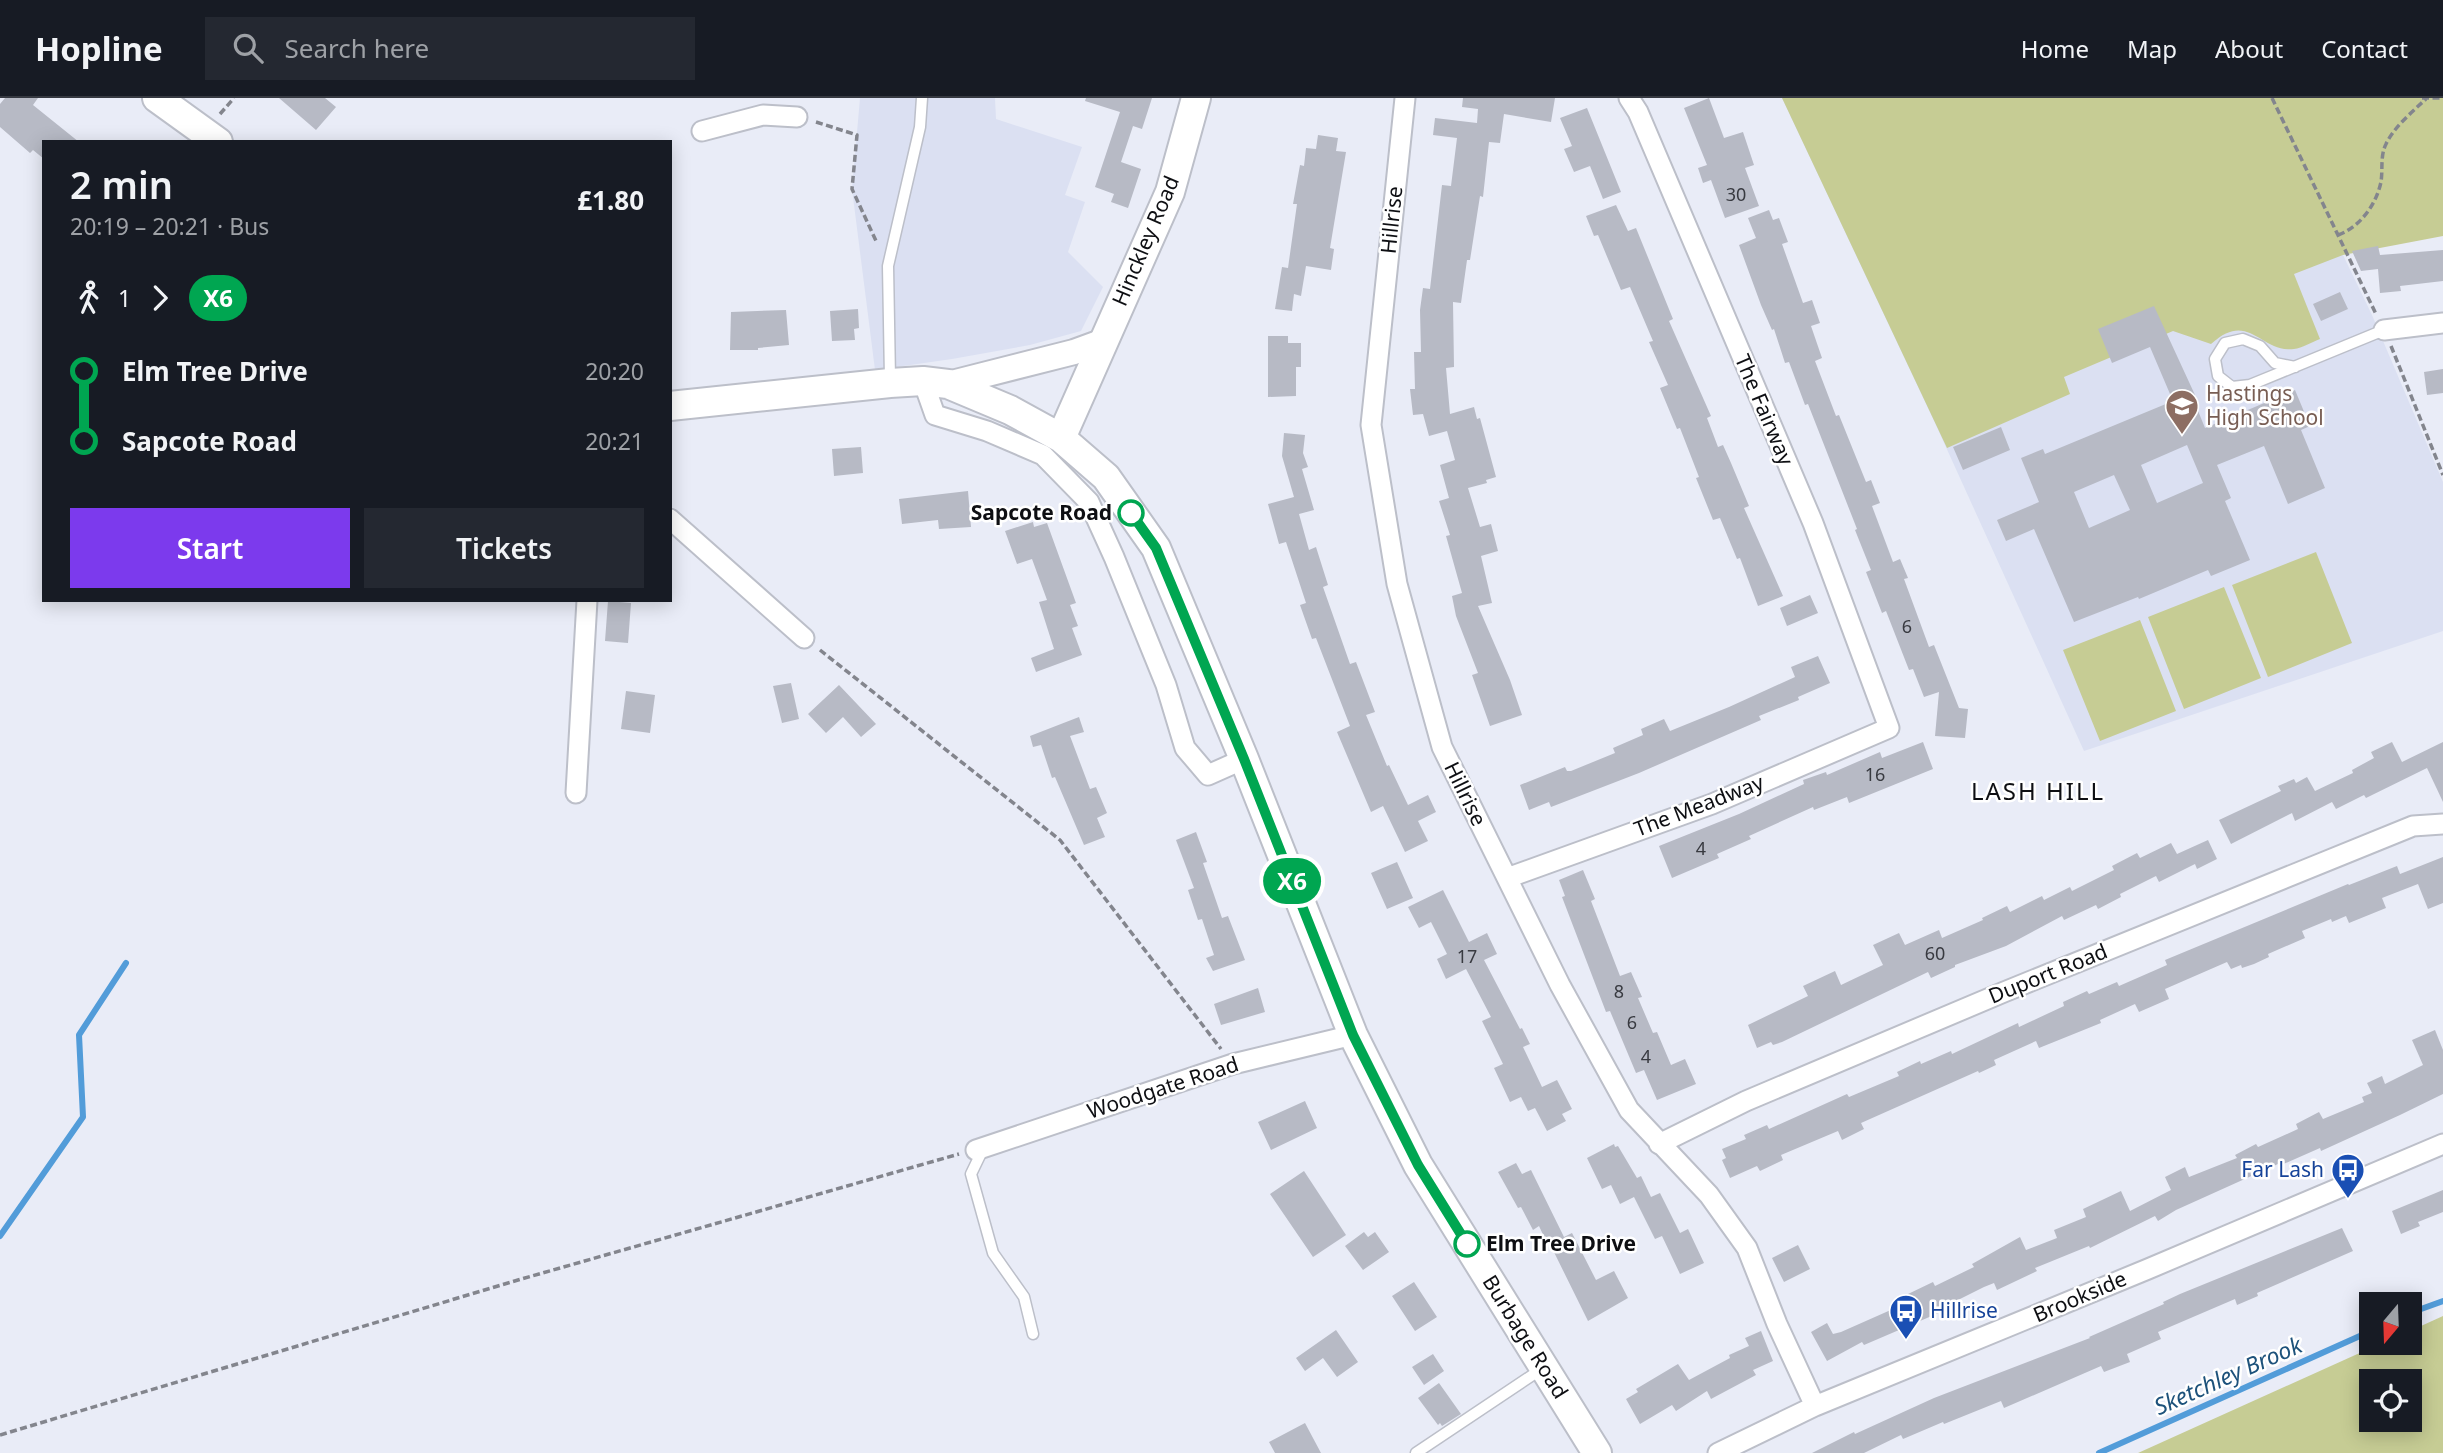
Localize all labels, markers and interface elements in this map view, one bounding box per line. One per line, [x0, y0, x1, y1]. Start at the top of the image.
search box [205, 17, 695, 80]
text: Hopline [35, 26, 163, 71]
icon: search [229, 29, 267, 67]
text: Search here [285, 30, 429, 66]
text: Home [2021, 32, 2089, 65]
text: Map [2127, 32, 2177, 65]
text: About [2215, 32, 2283, 65]
text: Contact [2321, 32, 2408, 65]
text: 2 min [70, 158, 173, 210]
street label: Hinckley Road [1105, 171, 1185, 310]
text: £1.80 [577, 182, 644, 218]
house number: 30 [1726, 182, 1746, 206]
street label: Hillrise [1374, 185, 1408, 255]
text: 20:19 – 20:21 · Bus [70, 210, 269, 242]
icon: walk [70, 279, 108, 317]
icon: forward [141, 279, 179, 317]
text: X6 [203, 281, 233, 314]
text: 1 [118, 282, 131, 314]
street label: The Fairway [1729, 350, 1801, 470]
text: Elm Tree Drive [122, 353, 308, 389]
text: 20:20 [585, 355, 644, 387]
place label: Hastings High School [2206, 379, 2324, 431]
school or university icon: Hastings High School [2163, 387, 2201, 436]
text: Sapcote Road [122, 423, 297, 459]
text: 20:21 [585, 425, 644, 457]
place label: Sapcote Road [971, 498, 1112, 526]
marker: Sapcote Road [1118, 500, 1144, 526]
button: Start [70, 508, 350, 588]
button: Tickets [364, 508, 644, 588]
house number: 6 [1902, 614, 1912, 638]
street label: Hillrise [1438, 757, 1493, 830]
house number: 16 [1865, 762, 1885, 786]
street label: The Meadway [1630, 767, 1768, 843]
district label: LASH HILL [1971, 774, 2105, 807]
house number: 4 [1696, 836, 1706, 860]
line badge: X6 [1260, 858, 1324, 904]
text: X6 [1277, 864, 1307, 897]
street label: Duport Road [1984, 936, 2111, 1010]
house number: 60 [1925, 941, 1945, 965]
house number: 17 [1457, 944, 1477, 968]
house number: 8 [1614, 979, 1624, 1003]
house number: 6 [1627, 1010, 1637, 1034]
house number: 4 [1641, 1044, 1651, 1068]
street label: Woodgate Road [1083, 1049, 1242, 1125]
bus stop icon: Far Lash [2329, 1151, 2367, 1200]
place label: Far Lash [2241, 1155, 2324, 1183]
place label: Elm Tree Drive [1486, 1229, 1636, 1257]
marker: Elm Tree Drive [1454, 1231, 1480, 1257]
street label: Brookside [2029, 1264, 2131, 1328]
street label: Burbage Road [1477, 1269, 1575, 1404]
bus stop icon: Hillrise [1887, 1292, 1925, 1341]
north arrow [2359, 1292, 2422, 1354]
map controls [2359, 1292, 2422, 1432]
place label: Hillrise [1930, 1296, 1998, 1324]
water label: Sketchley Brook [2149, 1328, 2308, 1422]
button: locate [2359, 1369, 2422, 1432]

